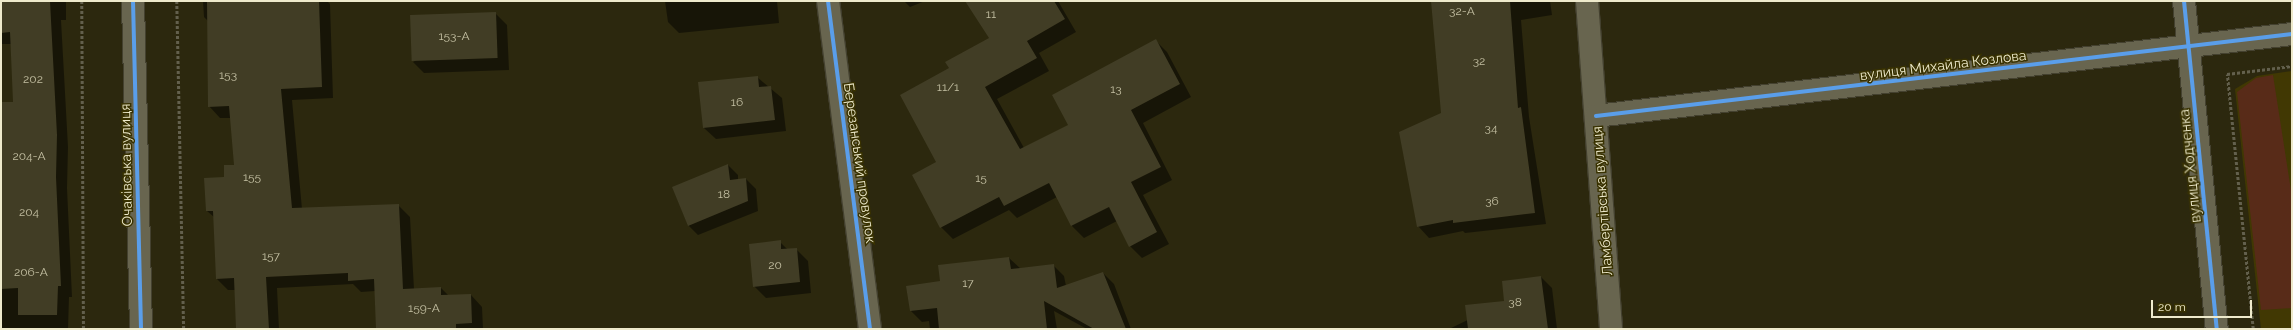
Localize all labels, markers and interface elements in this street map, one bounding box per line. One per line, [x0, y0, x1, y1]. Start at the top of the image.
house number: 32-А [1449, 5, 1475, 19]
house number: 11 [986, 8, 996, 22]
house number: 153-А [438, 30, 470, 44]
street label: вулиця Михайла Козлова [1859, 46, 2027, 84]
house number: 32 [1473, 55, 1485, 69]
house number: 153 [219, 69, 237, 83]
house number: 202 [23, 73, 43, 87]
house number: 11/1 [937, 81, 959, 95]
street label: Березанський провулок [840, 82, 880, 244]
house number: 13 [1110, 83, 1122, 97]
house number: 16 [731, 96, 743, 110]
street label: Очаківська вулиця [117, 103, 135, 227]
street label: вулиця Ходченка [2176, 108, 2204, 224]
house number: 34 [1485, 122, 1497, 136]
street label: Ламбертівська вулиця [1588, 126, 1616, 276]
house number: 204-А [12, 150, 46, 164]
house number: 155 [243, 171, 261, 185]
house number: 15 [975, 172, 987, 186]
house number: 18 [718, 188, 730, 202]
house number: 36 [1485, 195, 1499, 209]
house number: 204 [19, 206, 39, 220]
house number: 157 [262, 250, 280, 264]
house number: 20 [768, 259, 782, 273]
house number: 206-А [14, 266, 48, 280]
house number: 17 [962, 277, 974, 291]
scale bar [2153, 292, 2254, 318]
house number: 38 [1508, 296, 1522, 310]
text: 20 m [2158, 300, 2186, 314]
house number: 159-А [408, 302, 440, 316]

